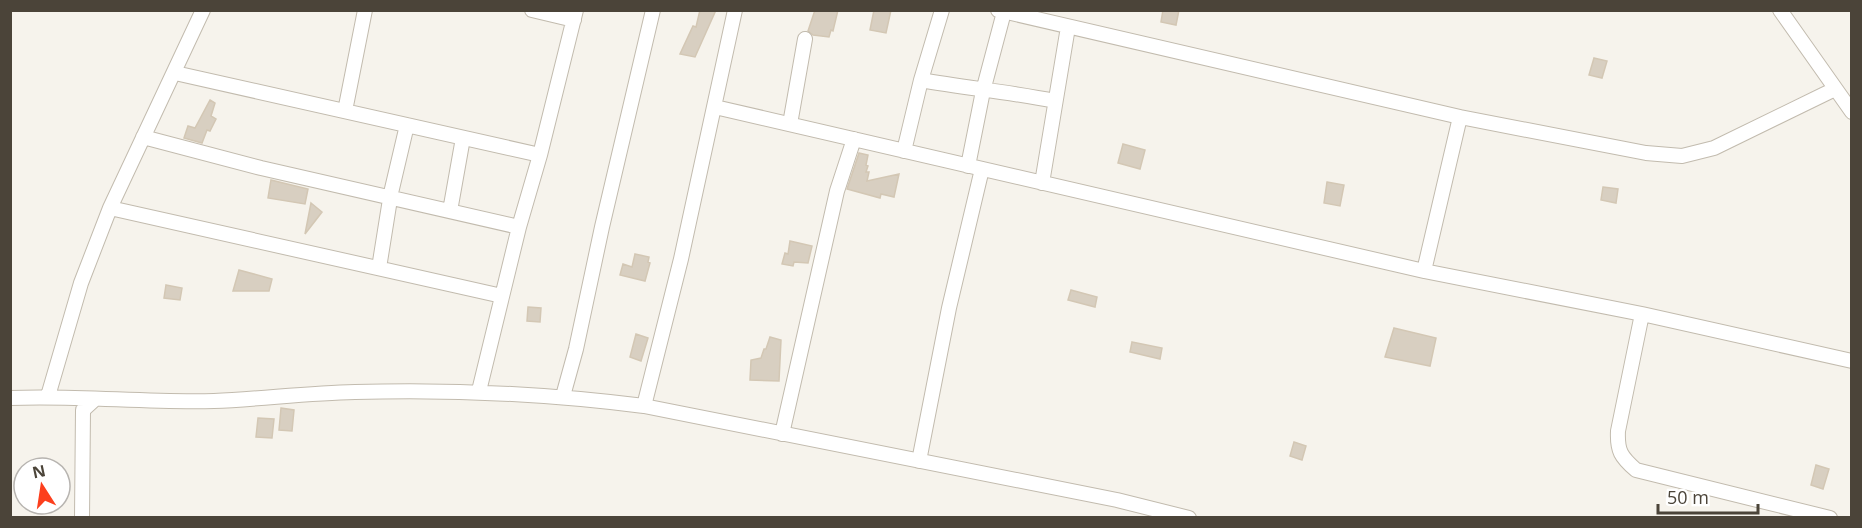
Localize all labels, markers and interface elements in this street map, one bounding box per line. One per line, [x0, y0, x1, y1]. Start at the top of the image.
north arrow [12, 456, 72, 516]
text: N [30, 459, 48, 483]
scale bar [1658, 477, 1758, 515]
text: 50 m [1667, 485, 1709, 509]

